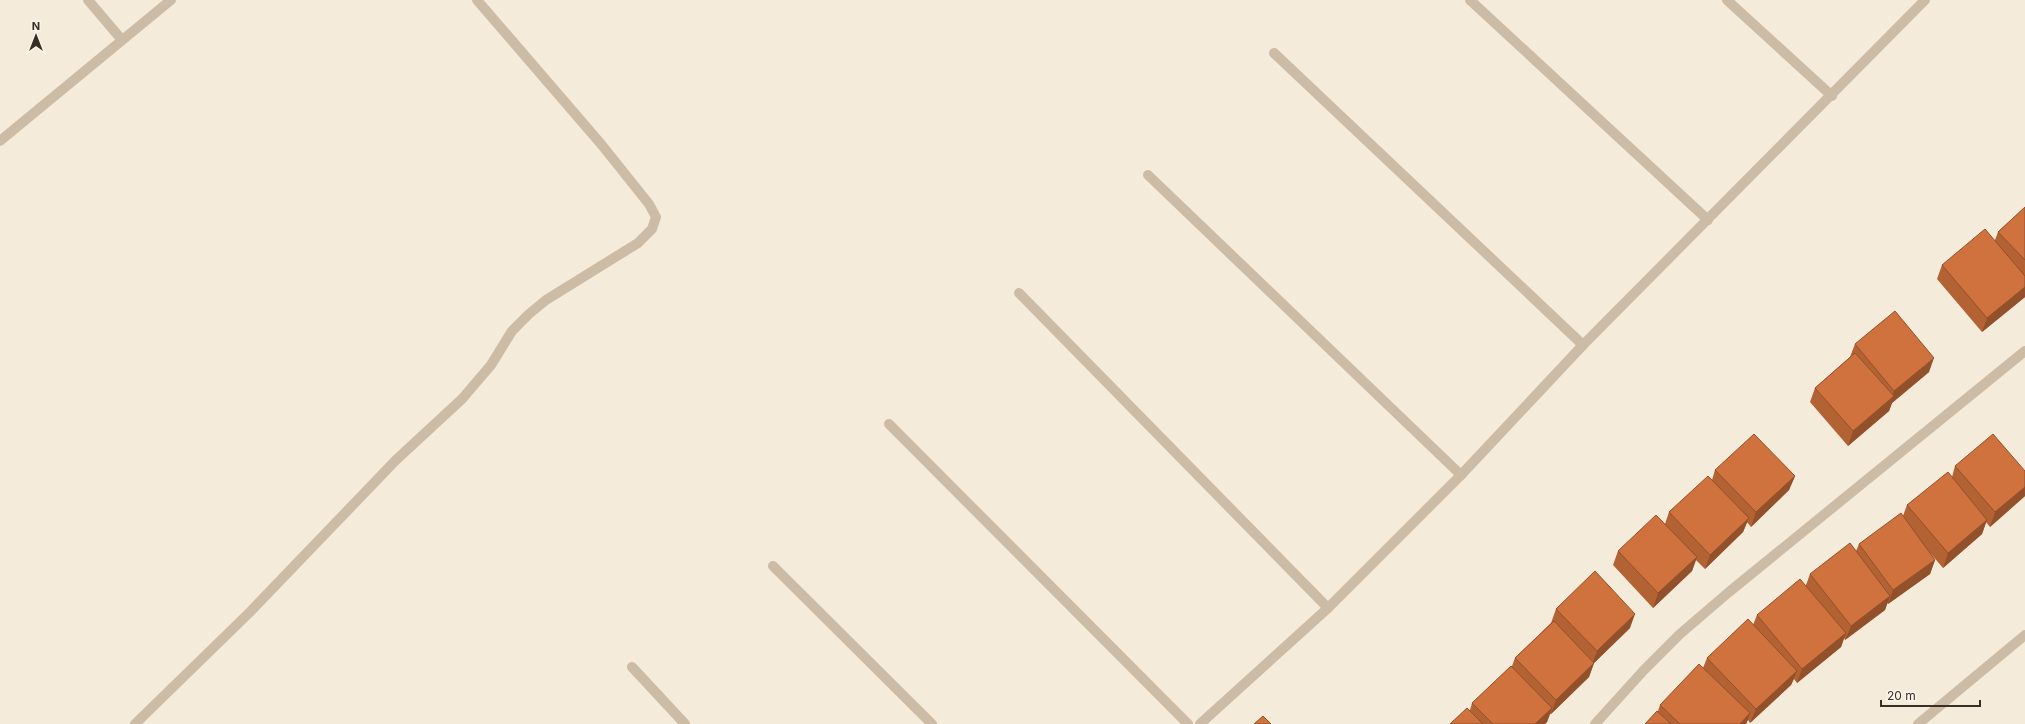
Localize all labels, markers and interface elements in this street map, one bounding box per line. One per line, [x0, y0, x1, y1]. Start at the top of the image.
north arrow [16, 16, 56, 56]
text: N [32, 19, 40, 33]
scale bar [1881, 682, 1980, 708]
text: 20 m [1887, 688, 1916, 703]

